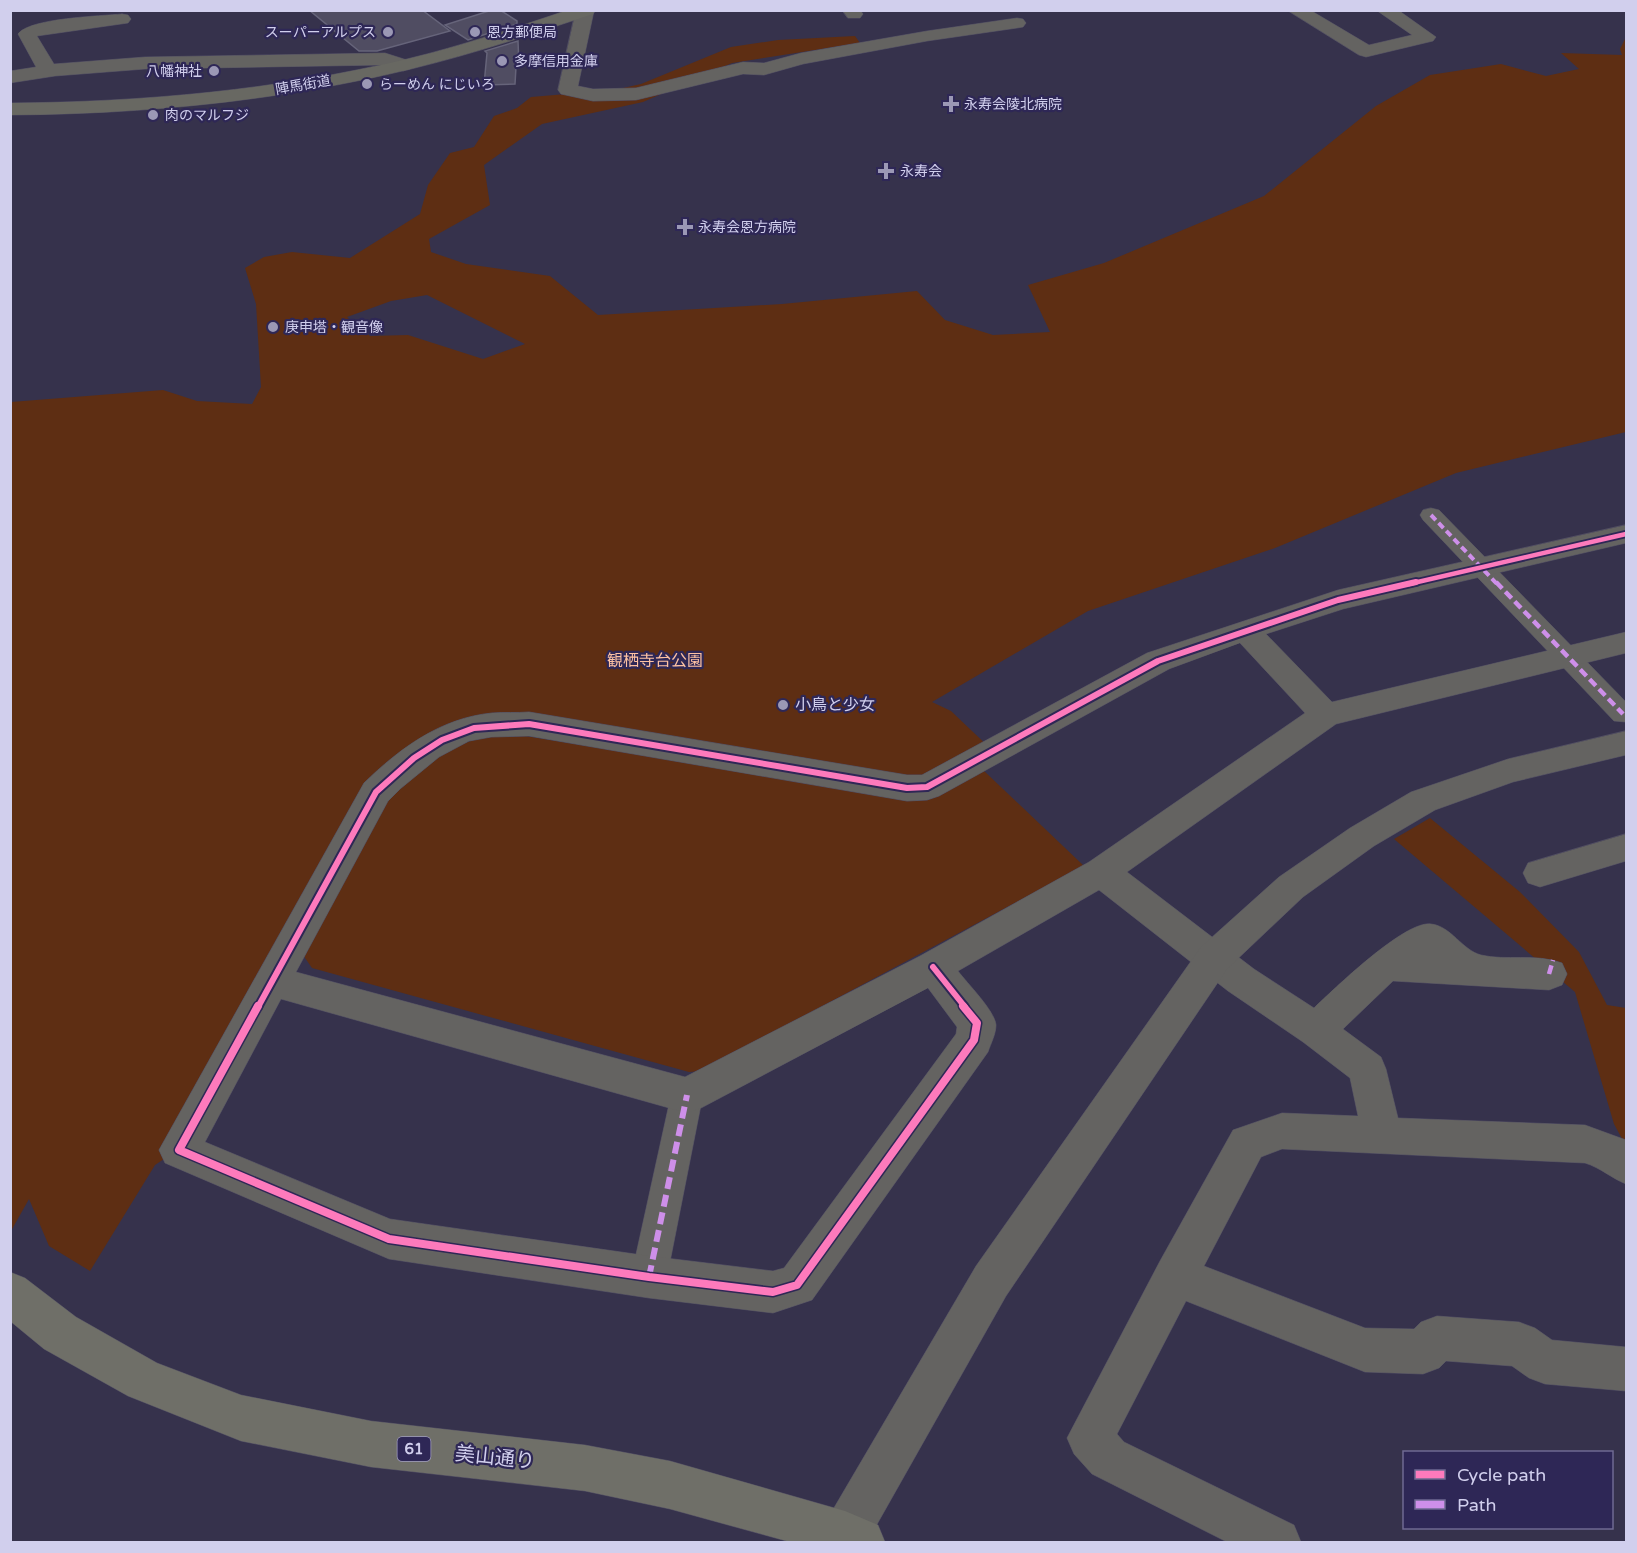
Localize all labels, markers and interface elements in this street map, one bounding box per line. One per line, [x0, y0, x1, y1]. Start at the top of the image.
place label: スーパーアルプス [265, 24, 376, 41]
place label: 恩方郵便局 [487, 24, 557, 41]
marker: スーパーアルプス [381, 25, 395, 39]
marker: 恩方郵便局 [468, 25, 482, 39]
place label: 多摩信用金庫 [514, 53, 598, 70]
marker: 多摩信用金庫 [495, 54, 509, 68]
place label: 八幡神社 [146, 63, 202, 80]
marker: 八幡神社 [207, 64, 221, 78]
street label: 陣馬街道 [274, 72, 332, 98]
place label: らーめん にじいろ [379, 76, 495, 93]
marker: らーめん にじいろ [360, 77, 374, 91]
marker: 永寿会陵北病院 [942, 95, 960, 113]
place label: 永寿会陵北病院 [964, 96, 1062, 113]
place label: 肉のマルフジ [165, 107, 249, 124]
marker: 肉のマルフジ [146, 108, 160, 122]
marker: 永寿会 [877, 162, 895, 180]
place label: 永寿会 [900, 163, 942, 180]
marker: 永寿会恩方病院 [676, 218, 694, 236]
place label: 永寿会恩方病院 [698, 219, 796, 236]
place label: 庚申塔・観音像 [285, 319, 383, 336]
marker: 庚申塔・観音像 [266, 320, 280, 334]
park label: 観栖寺台公園 [607, 651, 703, 671]
place label: 小鳥と少女 [795, 695, 875, 715]
marker: 小鳥と少女 [776, 698, 790, 712]
road number: 61 [398, 1437, 430, 1461]
street label: 美山通り [454, 1442, 536, 1474]
legend [1403, 1451, 1613, 1529]
text: Cycle path [1457, 1464, 1546, 1486]
text: Path [1457, 1494, 1496, 1516]

